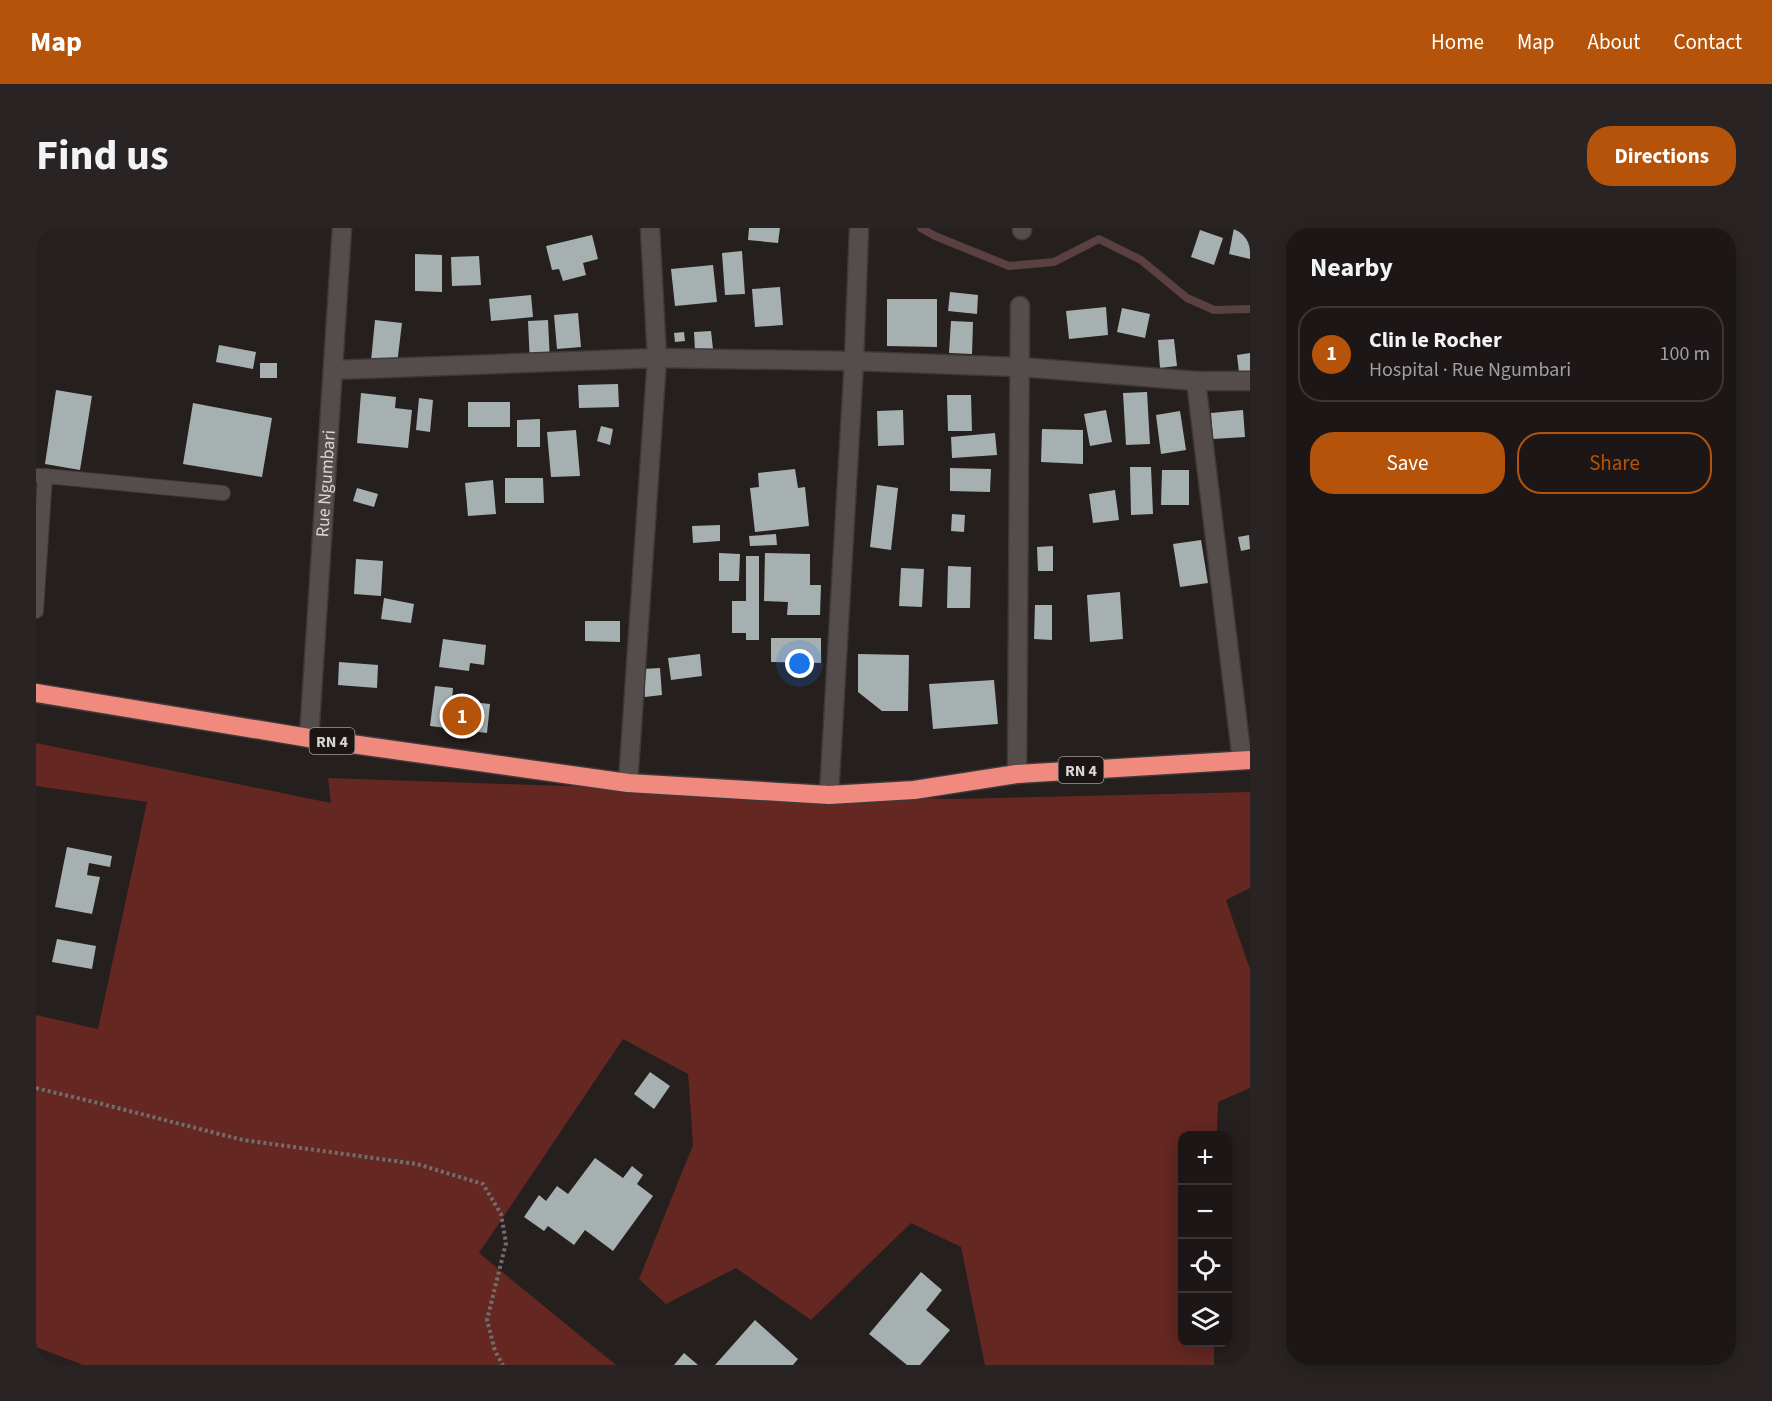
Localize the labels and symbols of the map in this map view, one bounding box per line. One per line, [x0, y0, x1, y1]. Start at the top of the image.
street label: Rue Ngumbari [310, 429, 342, 538]
your location [785, 649, 814, 678]
pin: 1 [442, 694, 482, 738]
road number: RN 4 [310, 728, 354, 754]
road number: RN 4 [1058, 757, 1104, 783]

